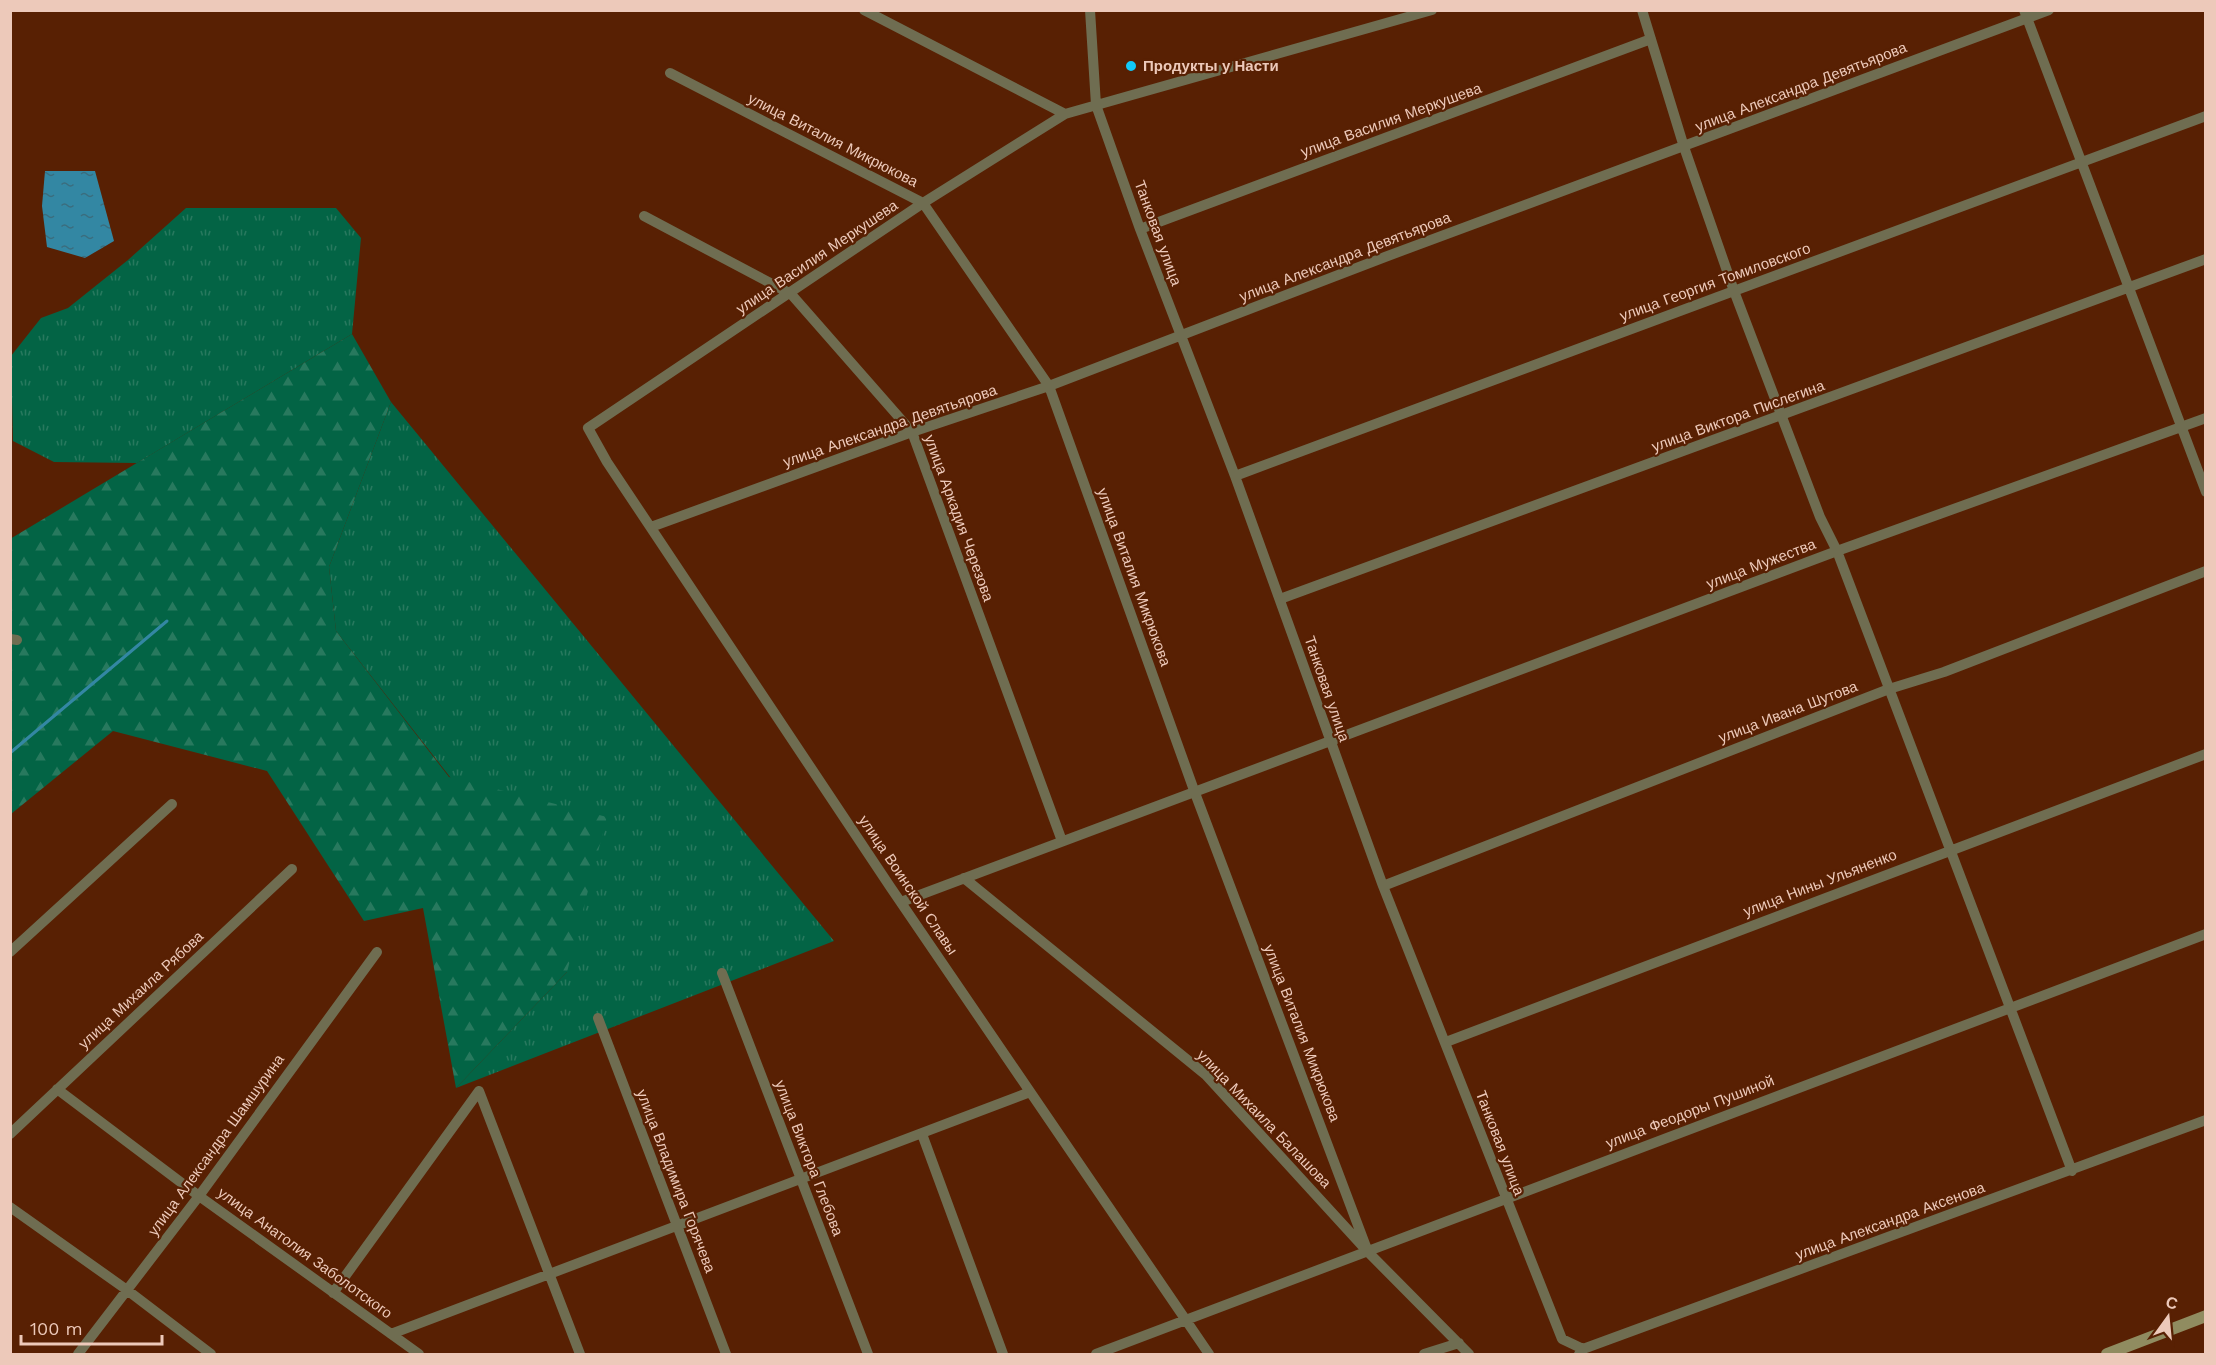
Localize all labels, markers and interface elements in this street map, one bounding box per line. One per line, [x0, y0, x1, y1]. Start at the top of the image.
street label: улица Александра Девятьярова [1693, 38, 1910, 136]
place label: Продукты у Насти [1143, 57, 1279, 75]
marker: Продукты у Насти [1124, 59, 1138, 73]
street label: улица Василия Меркушева [1298, 79, 1484, 161]
street label: улица Виталия Микрюкова [745, 89, 922, 191]
street label: Танковая улица [1131, 178, 1186, 289]
street label: улица Василия Меркушева [733, 196, 902, 318]
street label: улица Александра Девятьярова [1237, 208, 1454, 306]
street label: улица Георгия Томиловского [1617, 239, 1813, 325]
street label: улица Виктора Пислегина [1649, 376, 1827, 456]
street label: улица Александра Девятьярова [781, 381, 1000, 471]
street label: улица Аркадия Черезова [920, 432, 998, 604]
street label: улица Виталия Микрюкова [1093, 485, 1175, 669]
street label: улица Мужества [1704, 535, 1819, 593]
street label: Танковая улица [1300, 634, 1354, 745]
street label: улица Ивана Шутова [1716, 677, 1861, 747]
street label: улица Воинской Славы [855, 812, 961, 958]
street label: улица Нины Ульяненко [1741, 845, 1899, 921]
street label: улица Михаила Рябова [75, 927, 208, 1053]
street label: улица Виталия Микрюкова [1260, 942, 1344, 1125]
street label: улица Михаила Балашова [1193, 1046, 1335, 1192]
street label: улица Александра Шамшурина [144, 1050, 288, 1239]
street label: улица Феодоры Пушиной [1603, 1071, 1777, 1153]
street label: улица Виктора Глебова [771, 1077, 847, 1239]
street label: улица Владимира Горячева [633, 1087, 720, 1276]
street label: Танковая улица [1472, 1088, 1528, 1199]
street label: улица Александра Аксенова [1793, 1178, 1988, 1264]
street label: улица Анатолия Заболотского [214, 1184, 396, 1322]
north arrow [2138, 1287, 2198, 1347]
text: С [2164, 1292, 2180, 1314]
scale bar [21, 1308, 162, 1346]
text: 100 m [30, 1318, 83, 1339]

